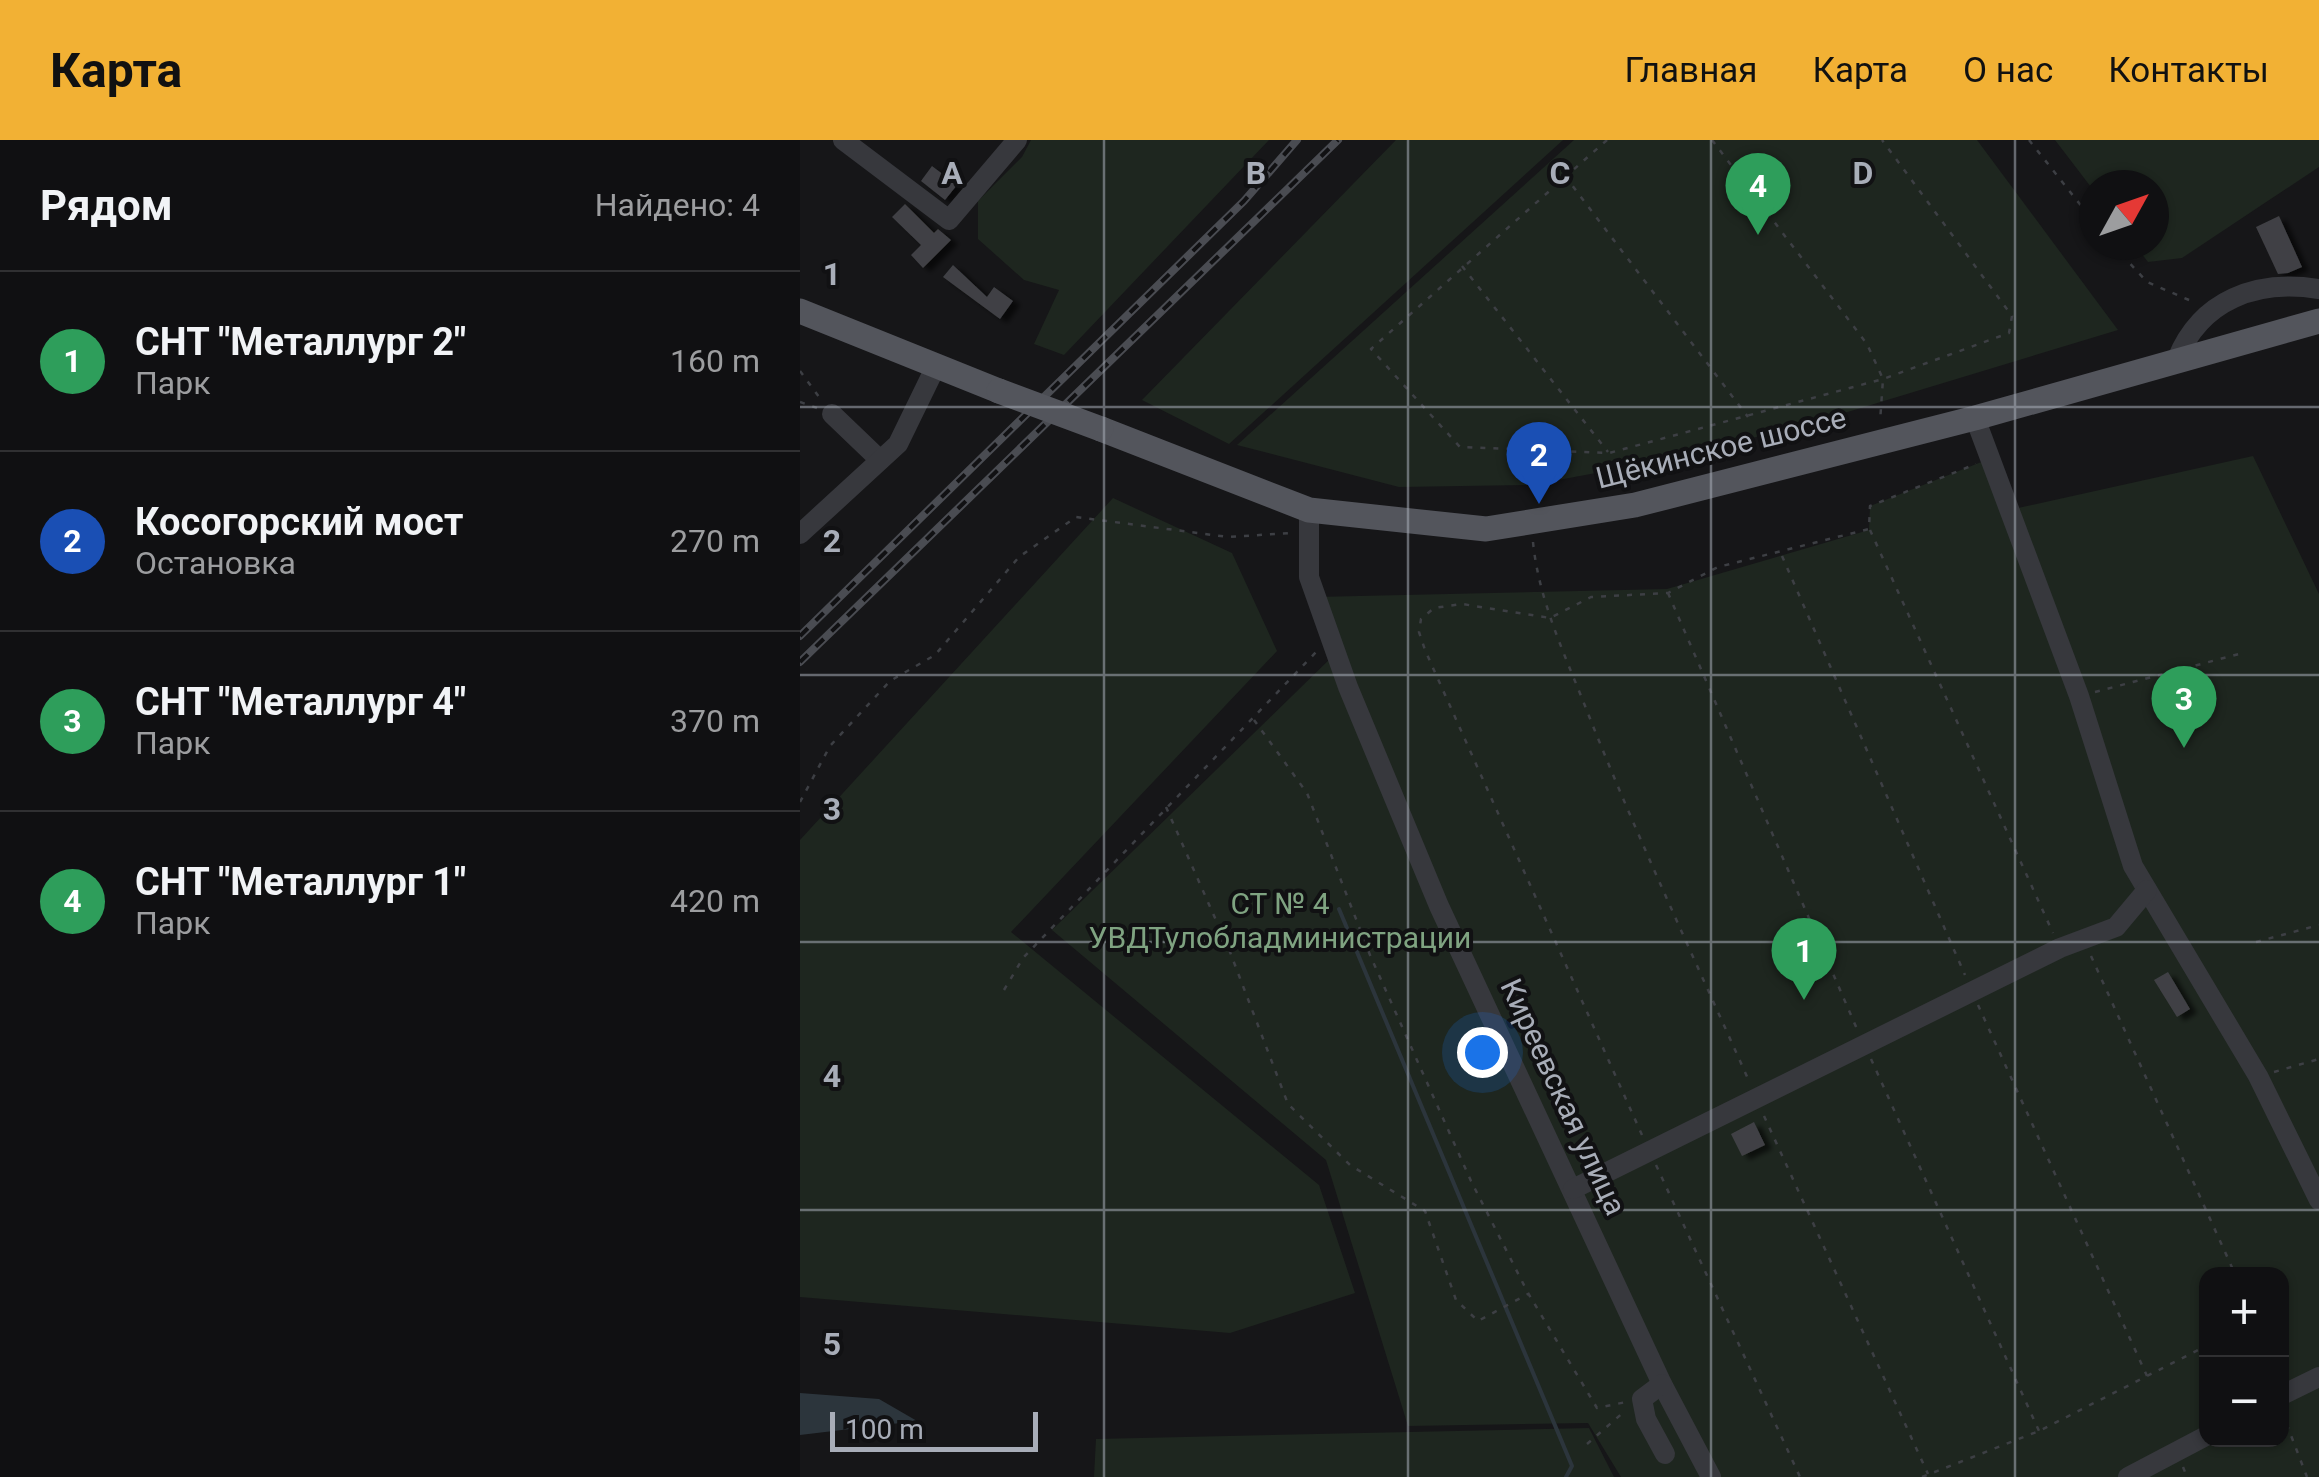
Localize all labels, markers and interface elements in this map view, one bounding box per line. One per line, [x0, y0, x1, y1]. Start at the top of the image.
text: Карта [50, 42, 182, 99]
text: Главная [1625, 50, 1758, 91]
text: Карта [1813, 50, 1908, 91]
text: О нас [1963, 50, 2053, 91]
text: Контакты [2108, 50, 2269, 91]
pin: 4 [1726, 152, 1790, 235]
text: A [941, 154, 963, 192]
text: B [1246, 154, 1266, 192]
text: C [1550, 154, 1570, 192]
text: D [1853, 154, 1873, 192]
north arrow [2079, 170, 2169, 260]
text: Рядом [40, 181, 173, 230]
text: Найдено: 4 [595, 186, 760, 224]
text: 1 [823, 255, 841, 293]
text: СНТ "Металлург 2" [135, 320, 466, 364]
text: 1 [63, 342, 82, 380]
text: 160 m [670, 342, 760, 380]
text: Парк [135, 364, 211, 402]
street label: Щёкинское шоссе [1592, 399, 1850, 496]
pin: 2 [1506, 422, 1572, 504]
text: Косогорский мост [135, 500, 463, 544]
text: 2 [63, 522, 82, 560]
text: 270 m [670, 522, 760, 560]
text: 2 [823, 522, 841, 560]
text: Остановка [135, 544, 296, 582]
pin: 3 [2152, 666, 2216, 748]
text: СНТ "Металлург 4" [135, 680, 466, 724]
text: 3 [63, 702, 82, 740]
text: 370 m [670, 702, 760, 740]
text: Парк [135, 724, 211, 762]
text: 3 [823, 790, 841, 828]
text: СНТ "Металлург 1" [135, 860, 466, 904]
text: 4 [63, 882, 82, 920]
text: 420 m [670, 882, 760, 920]
park label: СТ № 4 УВДТулобладминистрации [1089, 886, 1471, 955]
text: Парк [135, 904, 211, 942]
pin: 1 [1772, 918, 1836, 1000]
street label: Киреевская улица [1493, 973, 1634, 1220]
your location [1457, 1027, 1508, 1078]
text: 4 [823, 1057, 841, 1095]
map controls [2199, 1267, 2289, 1447]
button: + [2199, 1267, 2289, 1357]
text: 5 [823, 1325, 841, 1363]
button: − [2199, 1357, 2289, 1447]
scale bar [830, 1407, 1038, 1452]
text: 100 m [845, 1413, 924, 1446]

